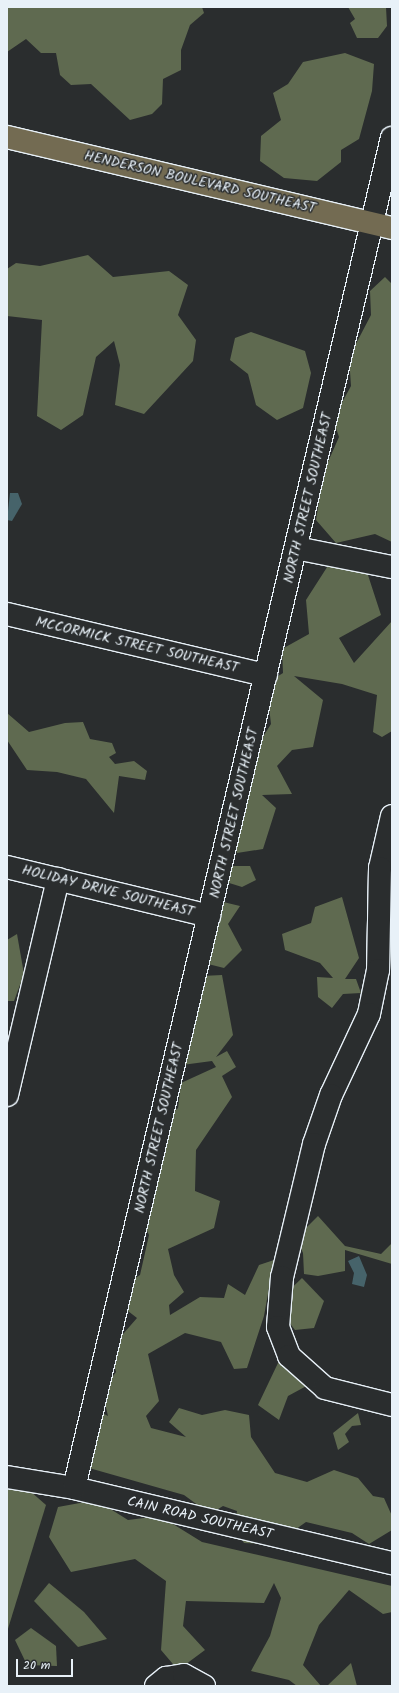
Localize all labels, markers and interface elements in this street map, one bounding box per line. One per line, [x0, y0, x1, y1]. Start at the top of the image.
street label: HENDERSON BOULEVARD SOUTHEAST [83, 147, 317, 217]
street label: NORTH STREET SOUTHEAST [280, 411, 336, 585]
street label: MCCORMICK STREET SOUTHEAST [34, 613, 240, 677]
street label: NORTH STREET SOUTHEAST [206, 726, 262, 900]
street label: HOLIDAY DRIVE SOUTHEAST [20, 861, 196, 921]
street label: NORTH STREET SOUTHEAST [131, 1041, 187, 1215]
street label: CAIN ROAD SOUTHEAST [125, 1493, 275, 1543]
scale bar [18, 1651, 75, 1677]
text: 20 m [23, 1656, 50, 1675]

